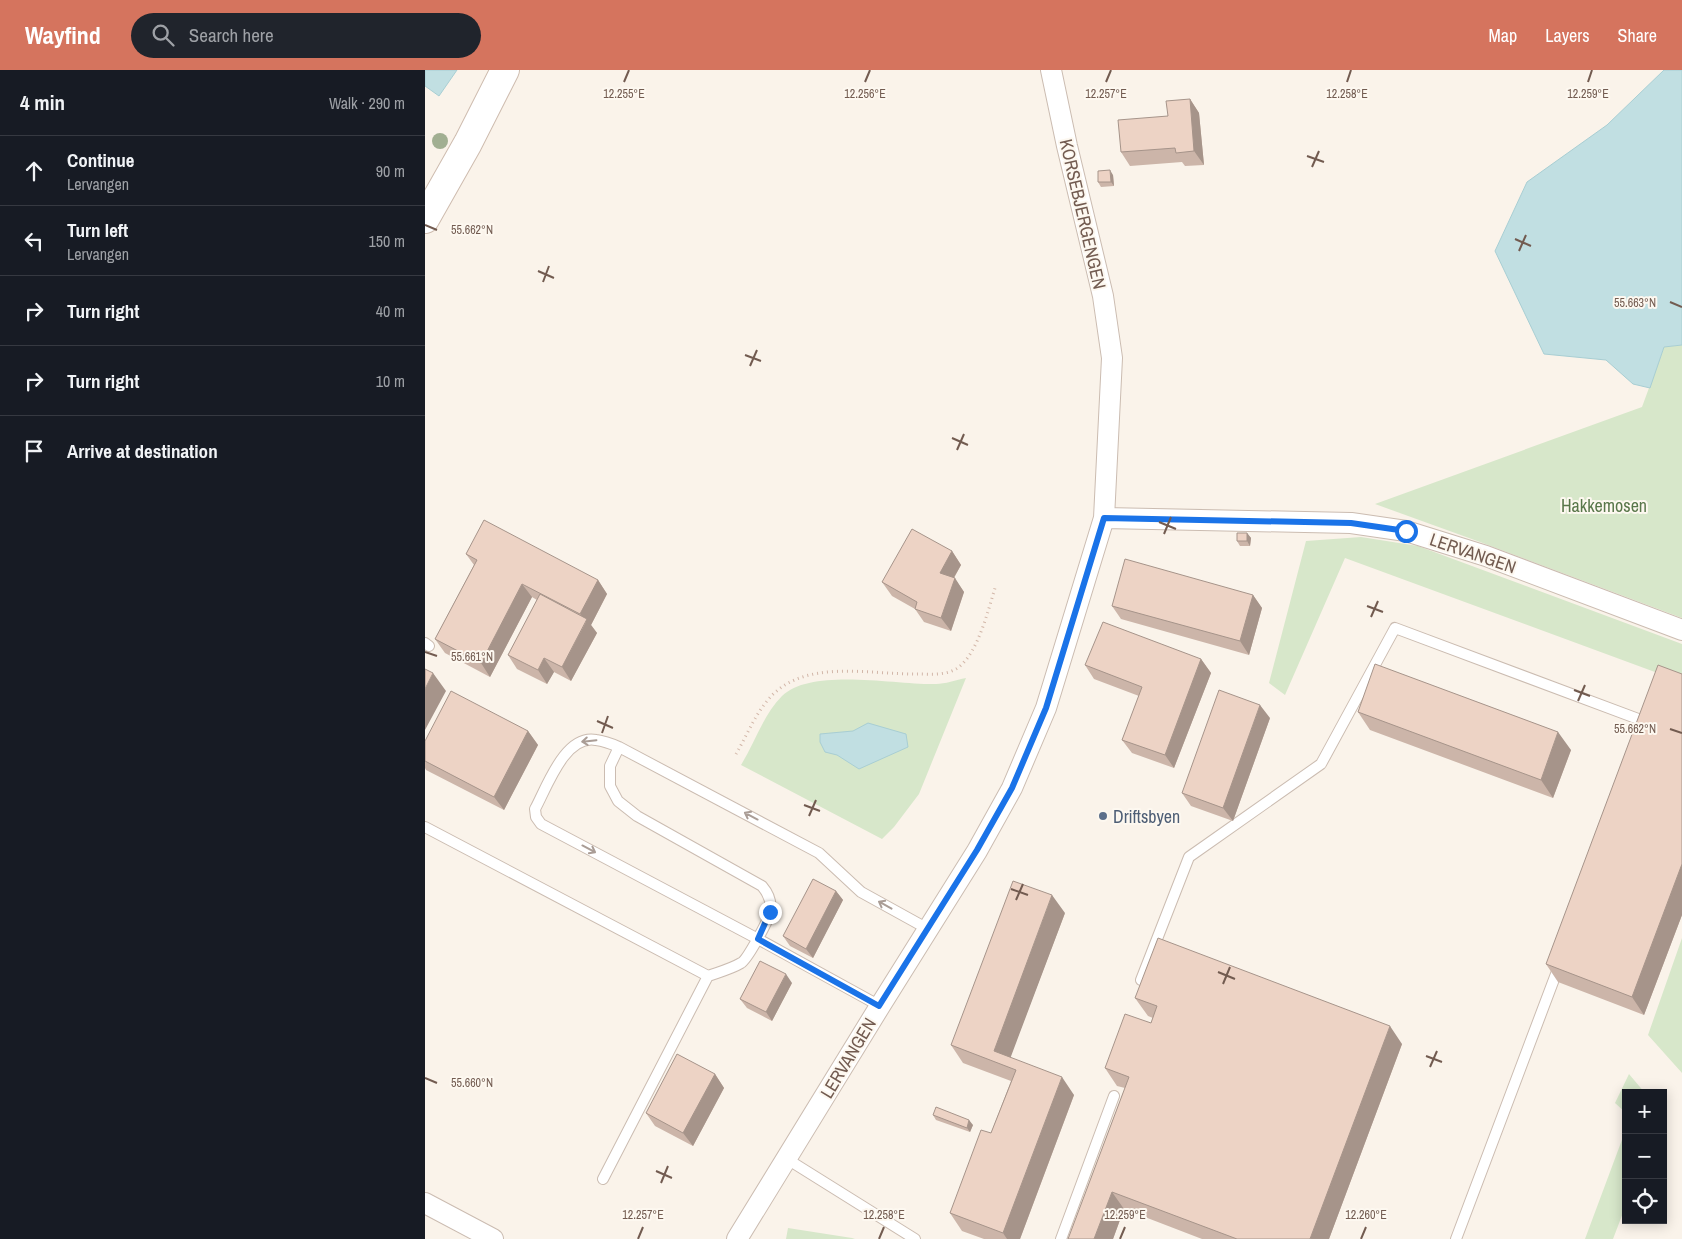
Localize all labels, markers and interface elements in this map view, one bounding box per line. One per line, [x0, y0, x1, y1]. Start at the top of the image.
search box [131, 13, 481, 58]
text: Wayfind [25, 19, 101, 51]
icon: search [149, 21, 177, 49]
text: Search here [189, 22, 274, 48]
text: Map [1489, 23, 1517, 48]
text: Layers [1545, 23, 1590, 48]
text: Share [1618, 23, 1657, 48]
text: 12.255°E [603, 86, 645, 102]
text: 12.256°E [844, 86, 886, 102]
text: 12.257°E [1085, 86, 1127, 102]
text: 12.258°E [1326, 86, 1368, 102]
text: 12.259°E [1567, 86, 1609, 102]
text: 4 min [20, 88, 65, 117]
text: Walk · 290 m [329, 92, 405, 114]
street label: KORSEBJERGENGEN [1054, 136, 1112, 292]
text: Continue [67, 147, 135, 173]
icon: ahead [20, 157, 48, 185]
text: 90 m [376, 160, 405, 182]
text: Lervangen [67, 173, 129, 195]
text: Turn left [67, 217, 128, 243]
text: 55.662°N [451, 222, 493, 238]
icon: left [20, 227, 48, 255]
text: 150 m [369, 230, 405, 252]
text: Lervangen [67, 243, 129, 265]
text: 55.663°N [1614, 295, 1656, 311]
icon: right [20, 297, 48, 325]
text: Turn right [67, 298, 139, 324]
text: 40 m [376, 300, 405, 322]
icon: right [20, 367, 48, 395]
text: Turn right [67, 368, 139, 394]
text: 10 m [376, 370, 405, 392]
icon: arrive [20, 437, 48, 465]
text: Arrive at destination [67, 438, 218, 464]
park label: Hakkemosen [1561, 493, 1647, 518]
route start [1395, 520, 1418, 543]
street label: LERVANGEN [1427, 527, 1519, 579]
text: 55.661°N [451, 649, 493, 665]
text: 55.662°N [1614, 721, 1656, 737]
one-way arrow [582, 736, 598, 746]
place label: Driftsbyen [1113, 804, 1180, 829]
marker: Driftsbyen [1097, 810, 1109, 822]
one-way arrow [743, 811, 758, 821]
one-way arrow [581, 845, 596, 854]
one-way arrow [878, 900, 893, 910]
route end [759, 901, 782, 924]
street label: LERVANGEN [814, 1013, 882, 1103]
text: 55.660°N [451, 1075, 493, 1091]
map controls [1622, 1089, 1667, 1224]
button: + [1622, 1089, 1667, 1134]
button: − [1622, 1134, 1667, 1179]
button: locate [1622, 1179, 1667, 1224]
text: 12.257°E [622, 1207, 664, 1223]
text: 12.258°E [863, 1207, 905, 1223]
text: 12.259°E [1104, 1207, 1146, 1223]
text: 12.260°E [1345, 1207, 1387, 1223]

